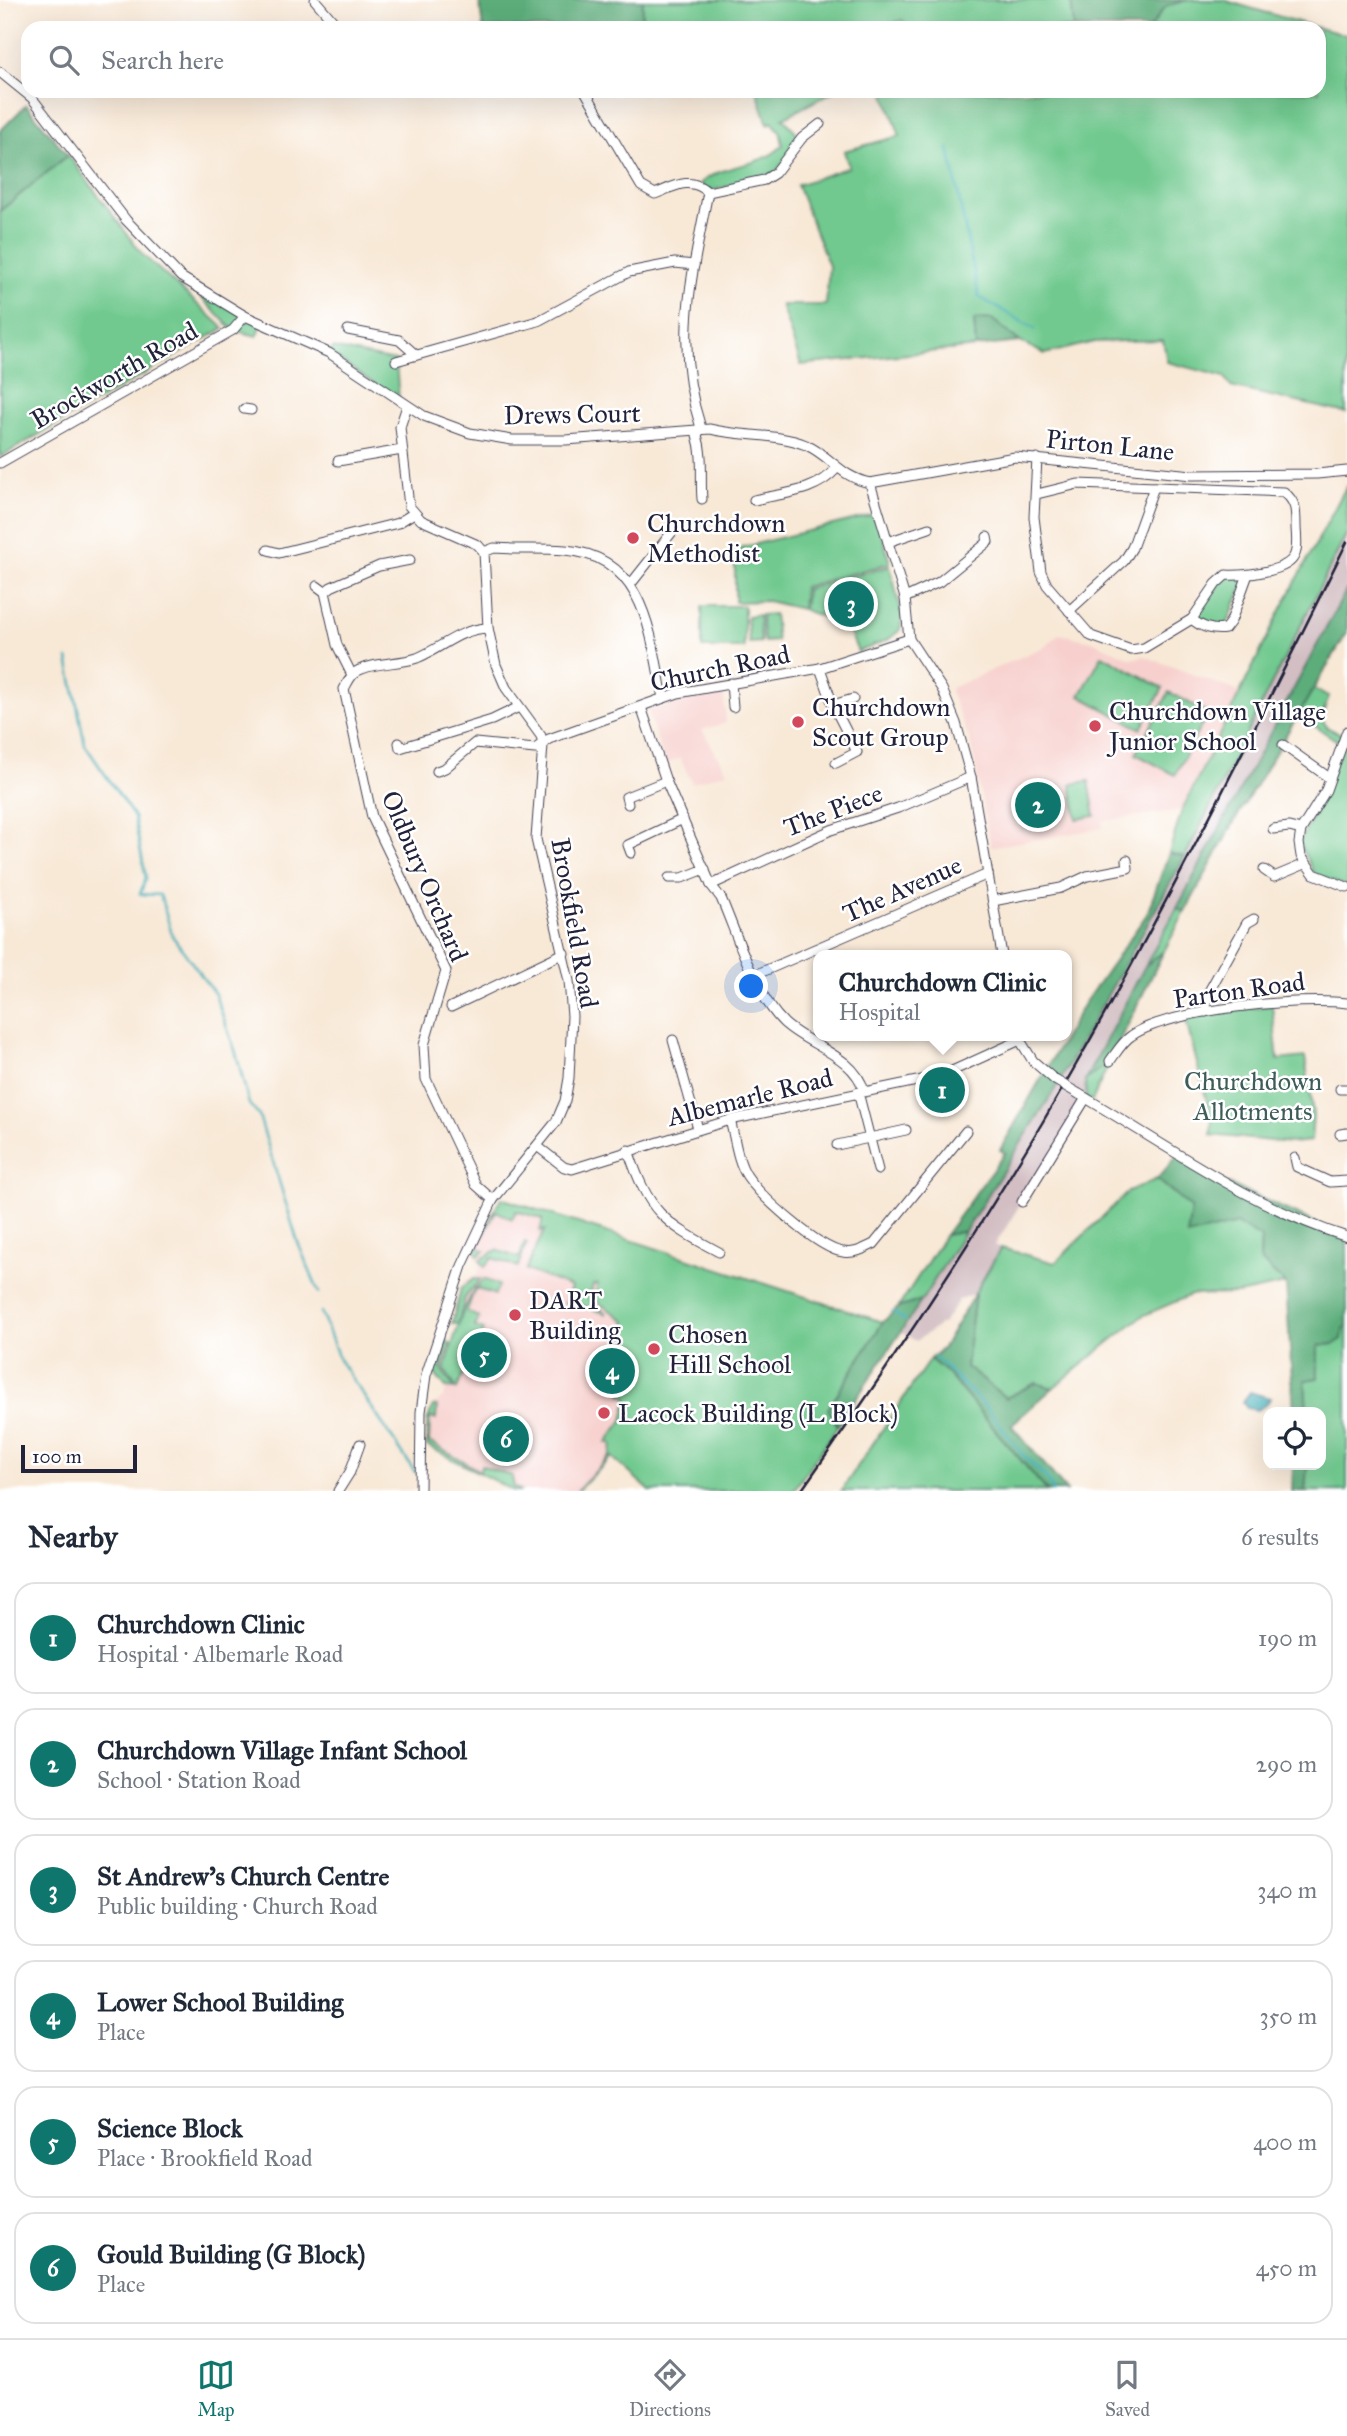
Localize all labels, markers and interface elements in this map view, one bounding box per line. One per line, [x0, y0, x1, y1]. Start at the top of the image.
search box [21, 21, 1326, 98]
icon: search [45, 41, 83, 79]
text: Search here [101, 44, 224, 76]
street label: Brockworth Road [25, 314, 203, 436]
street label: Drews Court [503, 397, 641, 431]
street label: Pirton Lane [1044, 422, 1176, 468]
place label: Churchdown Methodist [647, 507, 785, 569]
marker: Churchdown Methodist [625, 530, 641, 546]
pin: 3 [828, 578, 874, 630]
street label: Church Road [647, 638, 793, 698]
place label: Churchdown Scout Group [812, 691, 950, 753]
place label: Churchdown Village Junior School [1106, 695, 1326, 757]
marker: Churchdown Scout Group [790, 714, 806, 730]
marker: Churchdown Village Junior School [1087, 718, 1103, 734]
street label: The Piece [779, 777, 887, 843]
pin: 2 [1015, 779, 1061, 831]
street label: Oldbury Orchard [375, 786, 475, 966]
street label: Brookfield Road [544, 835, 606, 1011]
street label: The Avenue [838, 849, 967, 929]
popup [813, 950, 1072, 1041]
street label: Parton Road [1171, 965, 1307, 1015]
text: Churchdown Clinic [839, 966, 1046, 998]
your location [734, 969, 768, 1003]
text: Hospital [839, 998, 920, 1026]
street label: Albemarle Road [663, 1061, 836, 1133]
pin: 1 [919, 1064, 965, 1116]
park label: Churchdown Allotments [1184, 1065, 1322, 1127]
place label: DART Building [529, 1284, 621, 1346]
marker: DART Building [507, 1307, 523, 1323]
place label: Chosen Hill School [668, 1318, 791, 1380]
pin: 5 [461, 1329, 507, 1381]
marker: Chosen Hill School [646, 1341, 662, 1357]
pin: 4 [589, 1345, 635, 1397]
place label: Lacock Building (L Block) [618, 1397, 898, 1429]
marker: Lacock Building (L Block) [596, 1405, 612, 1421]
map controls [1263, 1407, 1326, 1470]
button: locate [1263, 1407, 1326, 1470]
pin: 6 [483, 1413, 529, 1465]
scale bar [21, 1442, 136, 1474]
text: 100 m [32, 1445, 82, 1468]
text: Nearby [28, 1519, 118, 1555]
text: 6 results [1241, 1523, 1319, 1551]
text: Churchdown Clinic [97, 1608, 305, 1640]
text: 1 [48, 1624, 58, 1652]
text: 190 m [1258, 1624, 1317, 1652]
text: Hospital · Albemarle Road [97, 1640, 343, 1668]
text: Churchdown Village Infant School [97, 1734, 467, 1766]
text: 2 [47, 1750, 59, 1778]
text: 290 m [1256, 1750, 1317, 1778]
text: School · Station Road [97, 1766, 301, 1794]
text: St Andrew's Church Centre [97, 1860, 389, 1892]
text: 3 [48, 1876, 58, 1904]
text: 340 m [1257, 1876, 1317, 1904]
text: Public building · Church Road [97, 1892, 378, 1920]
text: Lower School Building [97, 1986, 343, 2018]
text: 4 [47, 2002, 59, 2030]
text: 350 m [1259, 2002, 1317, 2030]
text: Place [97, 2018, 145, 2046]
text: Science Block [97, 2112, 243, 2144]
text: 5 [48, 2128, 58, 2156]
text: 400 m [1253, 2128, 1317, 2156]
text: Place · Brookfield Road [97, 2144, 313, 2172]
text: Gould Building (G Block) [97, 2238, 365, 2270]
text: 6 [47, 2254, 59, 2282]
text: 450 m [1256, 2254, 1317, 2282]
text: Place [97, 2270, 145, 2298]
tab: Map [197, 2356, 235, 2421]
tab: Directions [629, 2356, 711, 2421]
tab: Saved [1105, 2356, 1150, 2421]

